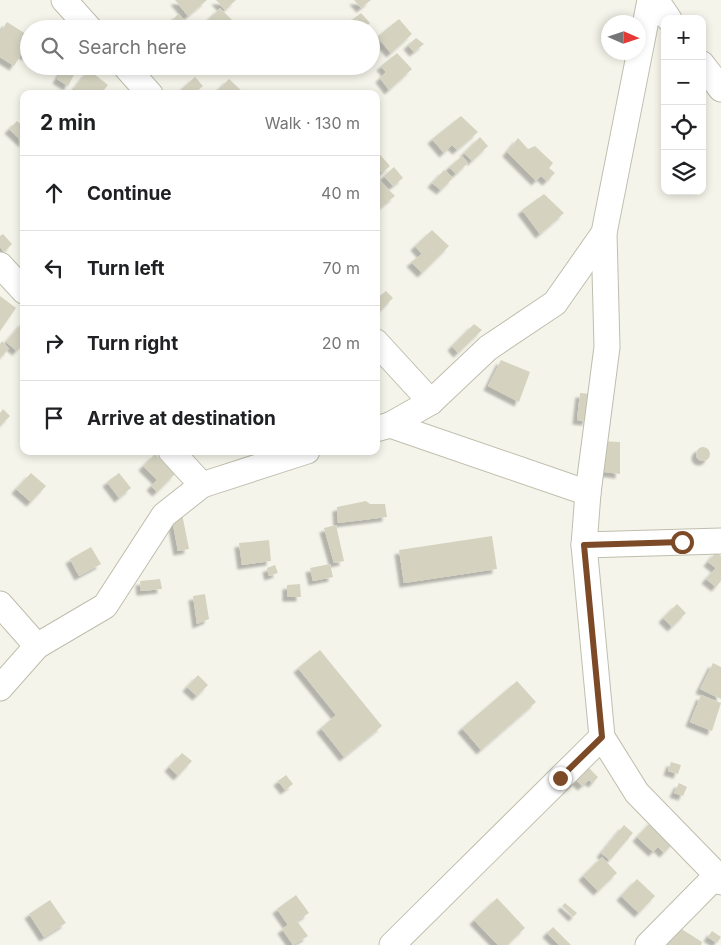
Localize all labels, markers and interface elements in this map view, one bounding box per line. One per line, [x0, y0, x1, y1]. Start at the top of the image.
north arrow [601, 15, 646, 60]
map controls [661, 15, 706, 195]
button: + [661, 15, 706, 60]
search box [20, 20, 380, 75]
icon: search [38, 34, 66, 62]
text: Search here [78, 36, 187, 59]
button: − [661, 60, 706, 105]
button: locate [661, 105, 706, 150]
text: 2 min [40, 110, 96, 135]
text: Walk · 130 m [265, 113, 360, 133]
button: layers [661, 150, 706, 195]
icon: ahead [40, 179, 68, 207]
text: Continue [87, 182, 172, 205]
text: 40 m [321, 183, 360, 203]
icon: left [40, 254, 68, 282]
text: Turn left [87, 257, 165, 280]
text: 70 m [323, 258, 360, 278]
icon: right [40, 329, 68, 357]
text: Turn right [87, 332, 178, 355]
text: 20 m [322, 333, 360, 353]
icon: arrive [40, 404, 68, 432]
text: Arrive at destination [87, 407, 276, 430]
route start [671, 531, 694, 554]
route end [549, 767, 572, 790]

